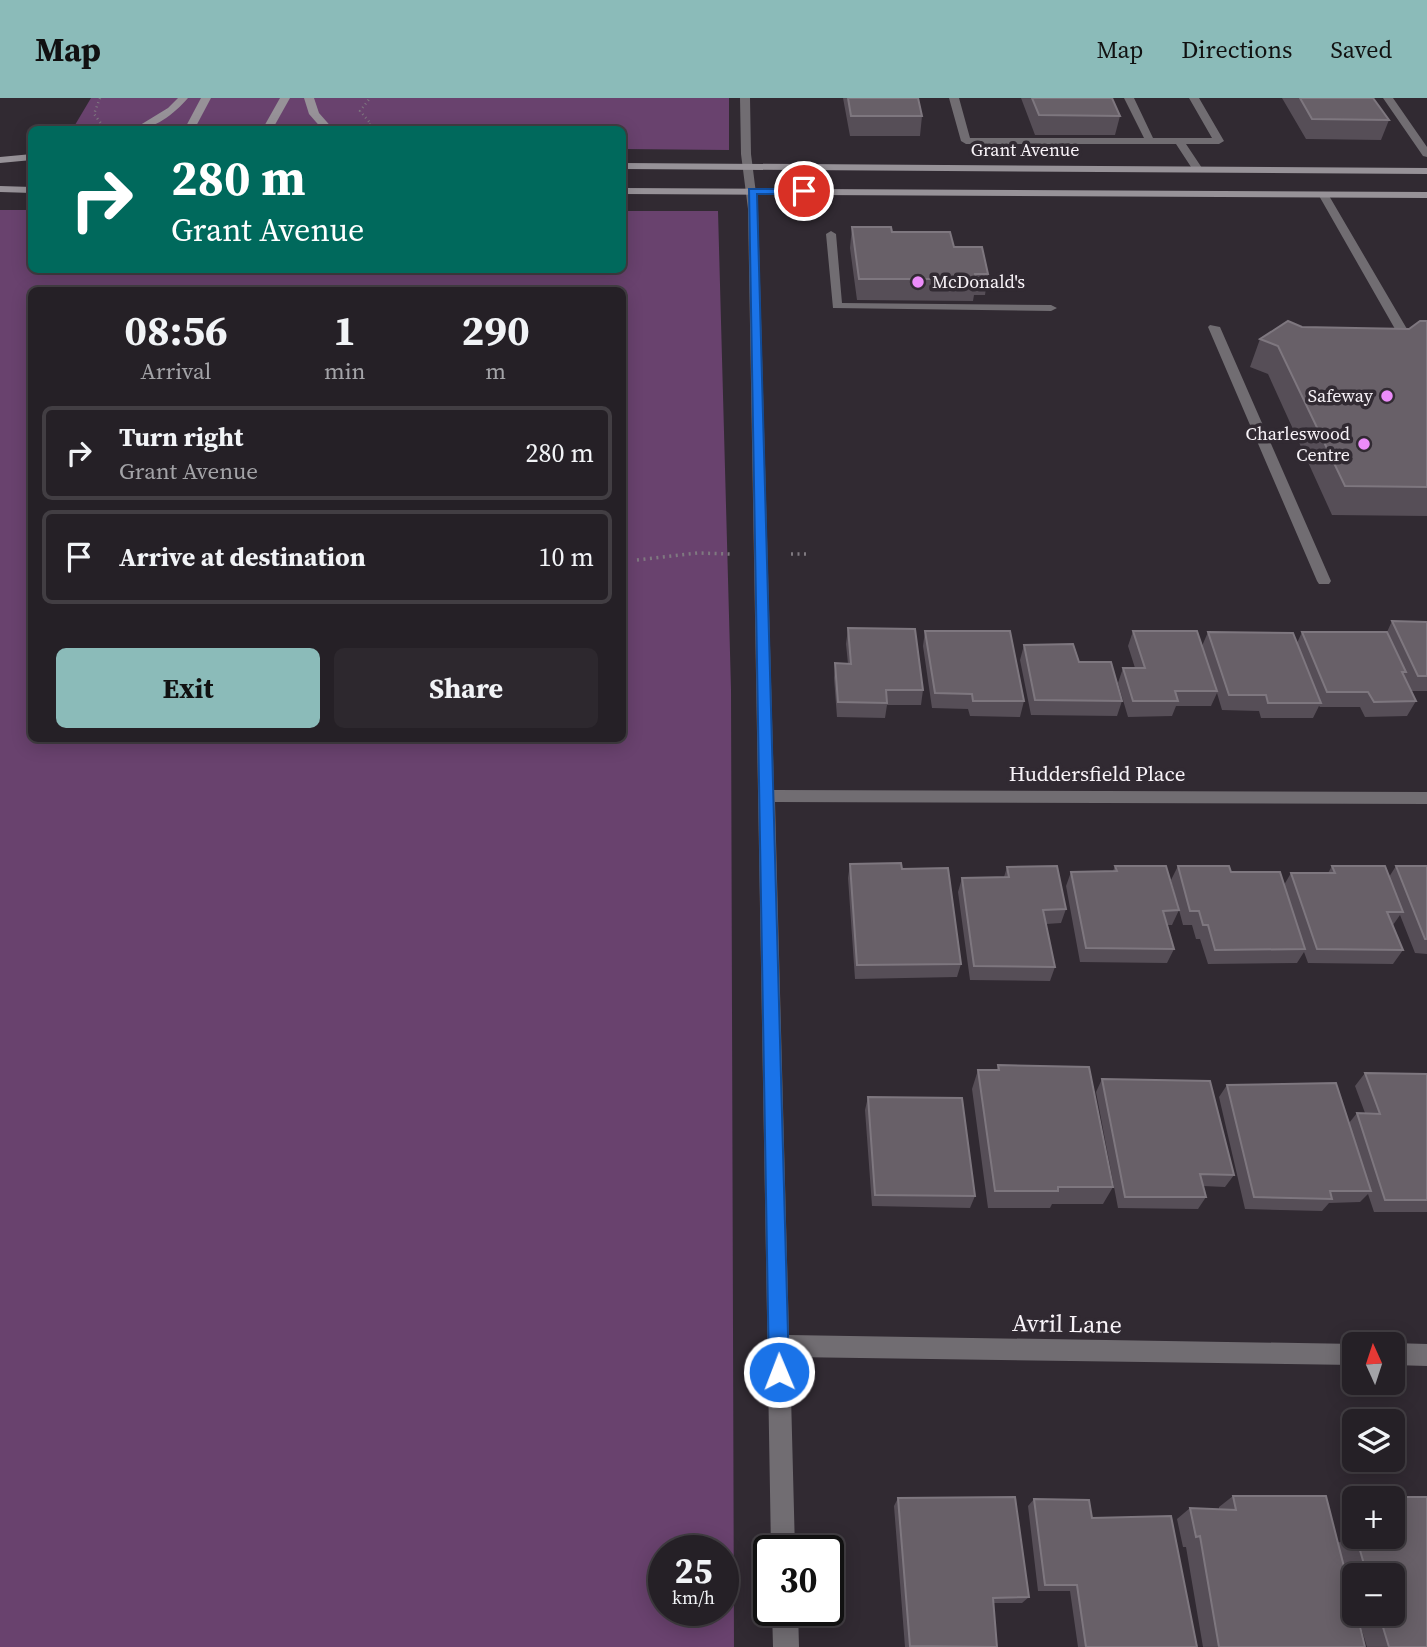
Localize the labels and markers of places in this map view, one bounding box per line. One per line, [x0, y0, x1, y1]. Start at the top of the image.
pin [774, 161, 834, 221]
place label: McDonald's [932, 269, 1025, 294]
marker: McDonald's [910, 274, 926, 290]
place label: Safeway [1308, 383, 1374, 408]
marker: Safeway [1379, 388, 1395, 404]
place label: Charleswood Centre [1246, 421, 1350, 467]
marker: Charleswood Centre [1356, 436, 1372, 452]

